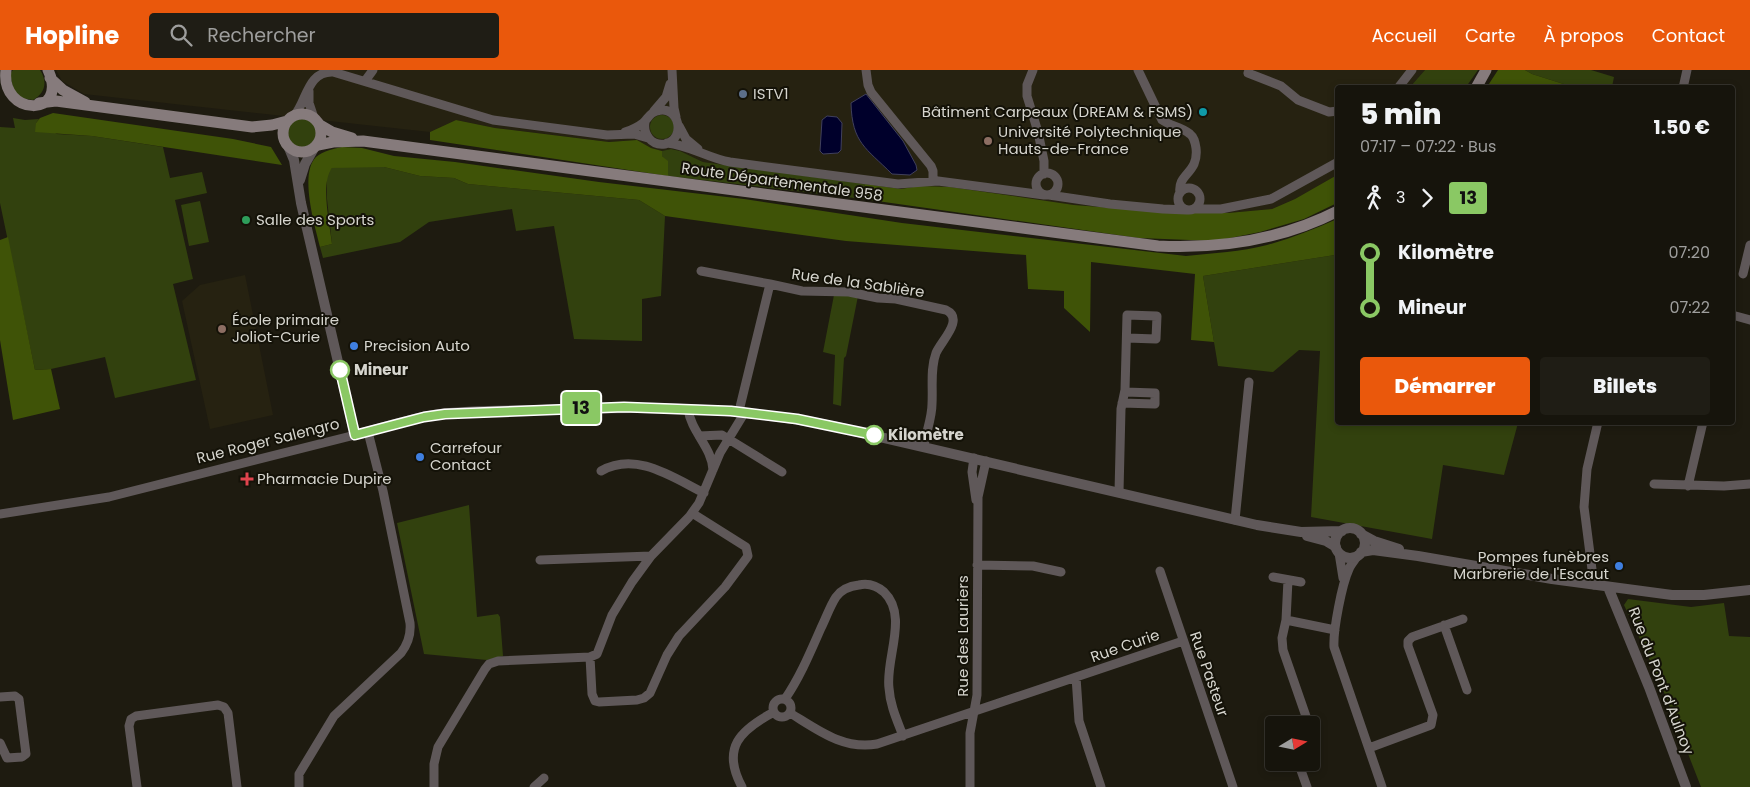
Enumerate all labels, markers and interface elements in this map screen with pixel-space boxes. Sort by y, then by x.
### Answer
search box [149,13,499,58]
text: Hopline [25,19,119,52]
icon: search [167,21,195,49]
text: Rechercher [207,22,316,49]
text: Accueil [1371,23,1437,48]
text: Carte [1465,23,1515,48]
text: À propos [1543,23,1624,48]
text: Contact [1652,23,1725,48]
place label: ISTV1 [753,83,789,104]
marker: ISTV1 [737,88,749,100]
text: 5 min [1360,95,1441,134]
place label: Bâtiment Carpeaux (DREAM & FSMS) [922,101,1193,122]
marker: Bâtiment Carpeaux (DREAM & FSMS) [1197,106,1209,118]
text: 1.50 € [1654,114,1710,141]
place label: Université Polytechnique Hauts-de-France [998,121,1181,159]
marker: Université Polytechnique Hauts-de-France [982,135,994,147]
text: 07:17 – 07:22 · Bus [1360,135,1496,158]
street label: Route Départementale 958 [680,157,884,206]
icon: walk [1360,184,1388,212]
icon: forward [1413,184,1441,212]
text: 13 [1459,185,1477,210]
text: 3 [1396,186,1405,209]
place label: Salle des Sports [256,209,375,230]
marker: Salle des Sports [240,214,252,226]
text: Kilomètre [1398,239,1494,266]
text: 07:20 [1669,241,1710,264]
street label: Rue de la Sablière [790,263,926,302]
text: Mineur [1398,294,1467,321]
text: 07:22 [1669,296,1710,319]
place label: École primaire Joliot-Curie [232,309,339,347]
marker: École primaire Joliot-Curie [216,323,228,335]
place label: Precision Auto [364,335,470,356]
marker: Precision Auto [348,340,360,352]
button: Démarrer [1360,357,1530,415]
button: Billets [1540,357,1710,415]
place label: Mineur [354,359,409,380]
marker: Mineur [330,360,350,380]
line badge: 13 [558,392,604,424]
text: 13 [572,395,590,420]
street label: Rue Roger Salengro [194,413,342,468]
place label: Kilomètre [888,424,964,445]
marker: Kilomètre [864,425,884,445]
place label: Carrefour Contact [430,437,502,475]
marker: Carrefour Contact [414,451,426,463]
place label: Pharmacie Dupire [257,468,392,489]
marker: Pharmacie Dupire [241,473,253,485]
place label: Pompes funèbres Marbrerie de l'Escaut [1453,546,1609,584]
marker: Pompes funèbres Marbrerie de l'Escaut [1613,560,1625,572]
street label: Rue des Lauriers [952,575,973,697]
street label: Rue du Pont d'Aulnoy [1624,604,1700,758]
street label: Rue Curie [1087,624,1162,667]
street label: Rue Pasteur [1185,629,1234,720]
north arrow [1265,716,1320,771]
map controls [1265,716,1320,771]

